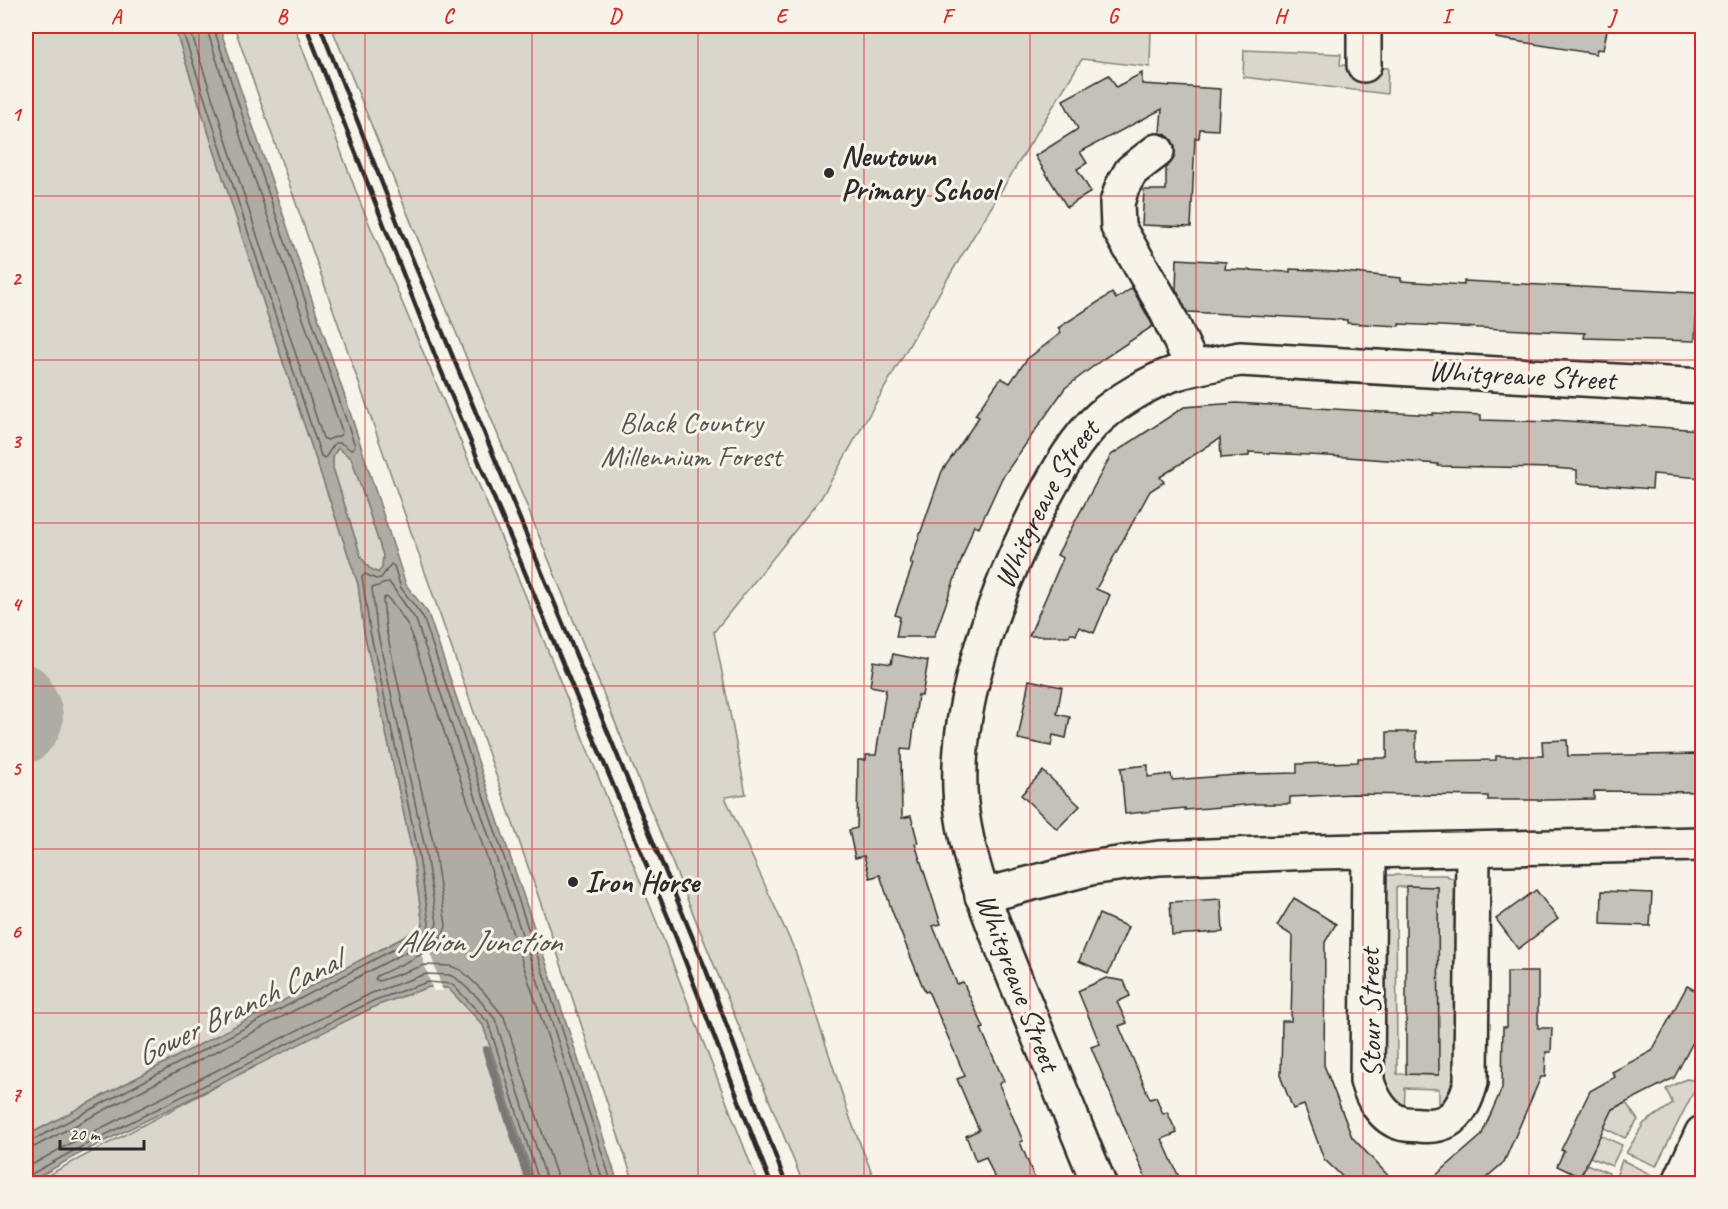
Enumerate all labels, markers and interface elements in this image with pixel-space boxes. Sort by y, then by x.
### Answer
text: A [111,4,123,29]
text: B [277,4,289,29]
text: C [443,4,455,29]
text: D [609,4,623,29]
text: E [776,4,790,29]
text: F [942,4,956,29]
text: G [1108,4,1121,29]
text: H [1274,4,1289,29]
text: I [1442,4,1455,29]
text: J [1607,4,1619,29]
text: 1 [12,102,23,127]
place label: Newtown Primary School [841,137,1003,209]
marker: Newtown Primary School [822,166,836,180]
text: 2 [12,266,23,291]
street label: Whitgreave Street [1428,351,1620,399]
park label: Black Country Millennium Forest [600,403,785,475]
street label: Whitgreave Street [985,409,1109,594]
text: 3 [12,429,23,454]
text: 4 [12,592,24,617]
text: 5 [12,756,23,781]
place label: Iron Horse [585,863,701,901]
marker: Iron Horse [566,875,580,889]
street label: Whitgreave Street [967,888,1070,1079]
text: 6 [11,919,22,944]
water label: Albion Junction [397,921,564,962]
water label: Gower Branch Canal [129,936,357,1075]
street label: Stour Street [1350,945,1390,1078]
text: 7 [12,1082,23,1107]
scale bar [60,1113,144,1151]
text: 20 m [69,1123,102,1145]

